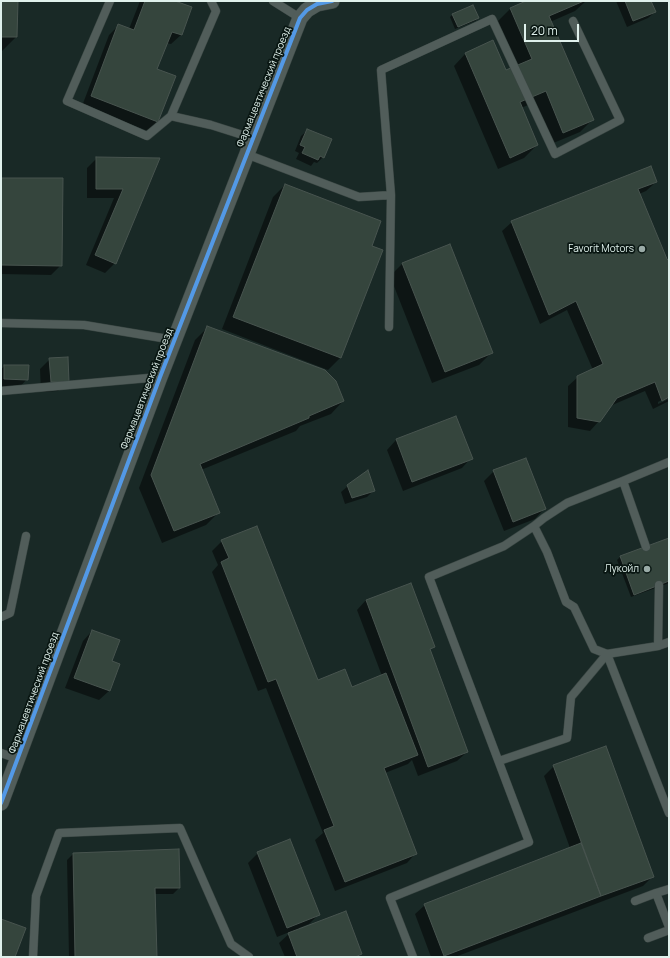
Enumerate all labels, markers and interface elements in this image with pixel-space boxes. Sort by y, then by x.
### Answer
scale bar [526,16,581,42]
text: 20 m [531,22,558,39]
street label: Фармацевтический проезд [234,25,294,149]
place label: Favorit Motors [568,243,634,255]
marker: Favorit Motors [637,244,647,254]
street label: Фармацевтический проезд [118,327,176,451]
place label: Лукойл [605,563,639,575]
marker: Лукойл [642,564,652,574]
street label: Фармацевтический проезд [6,631,62,755]

